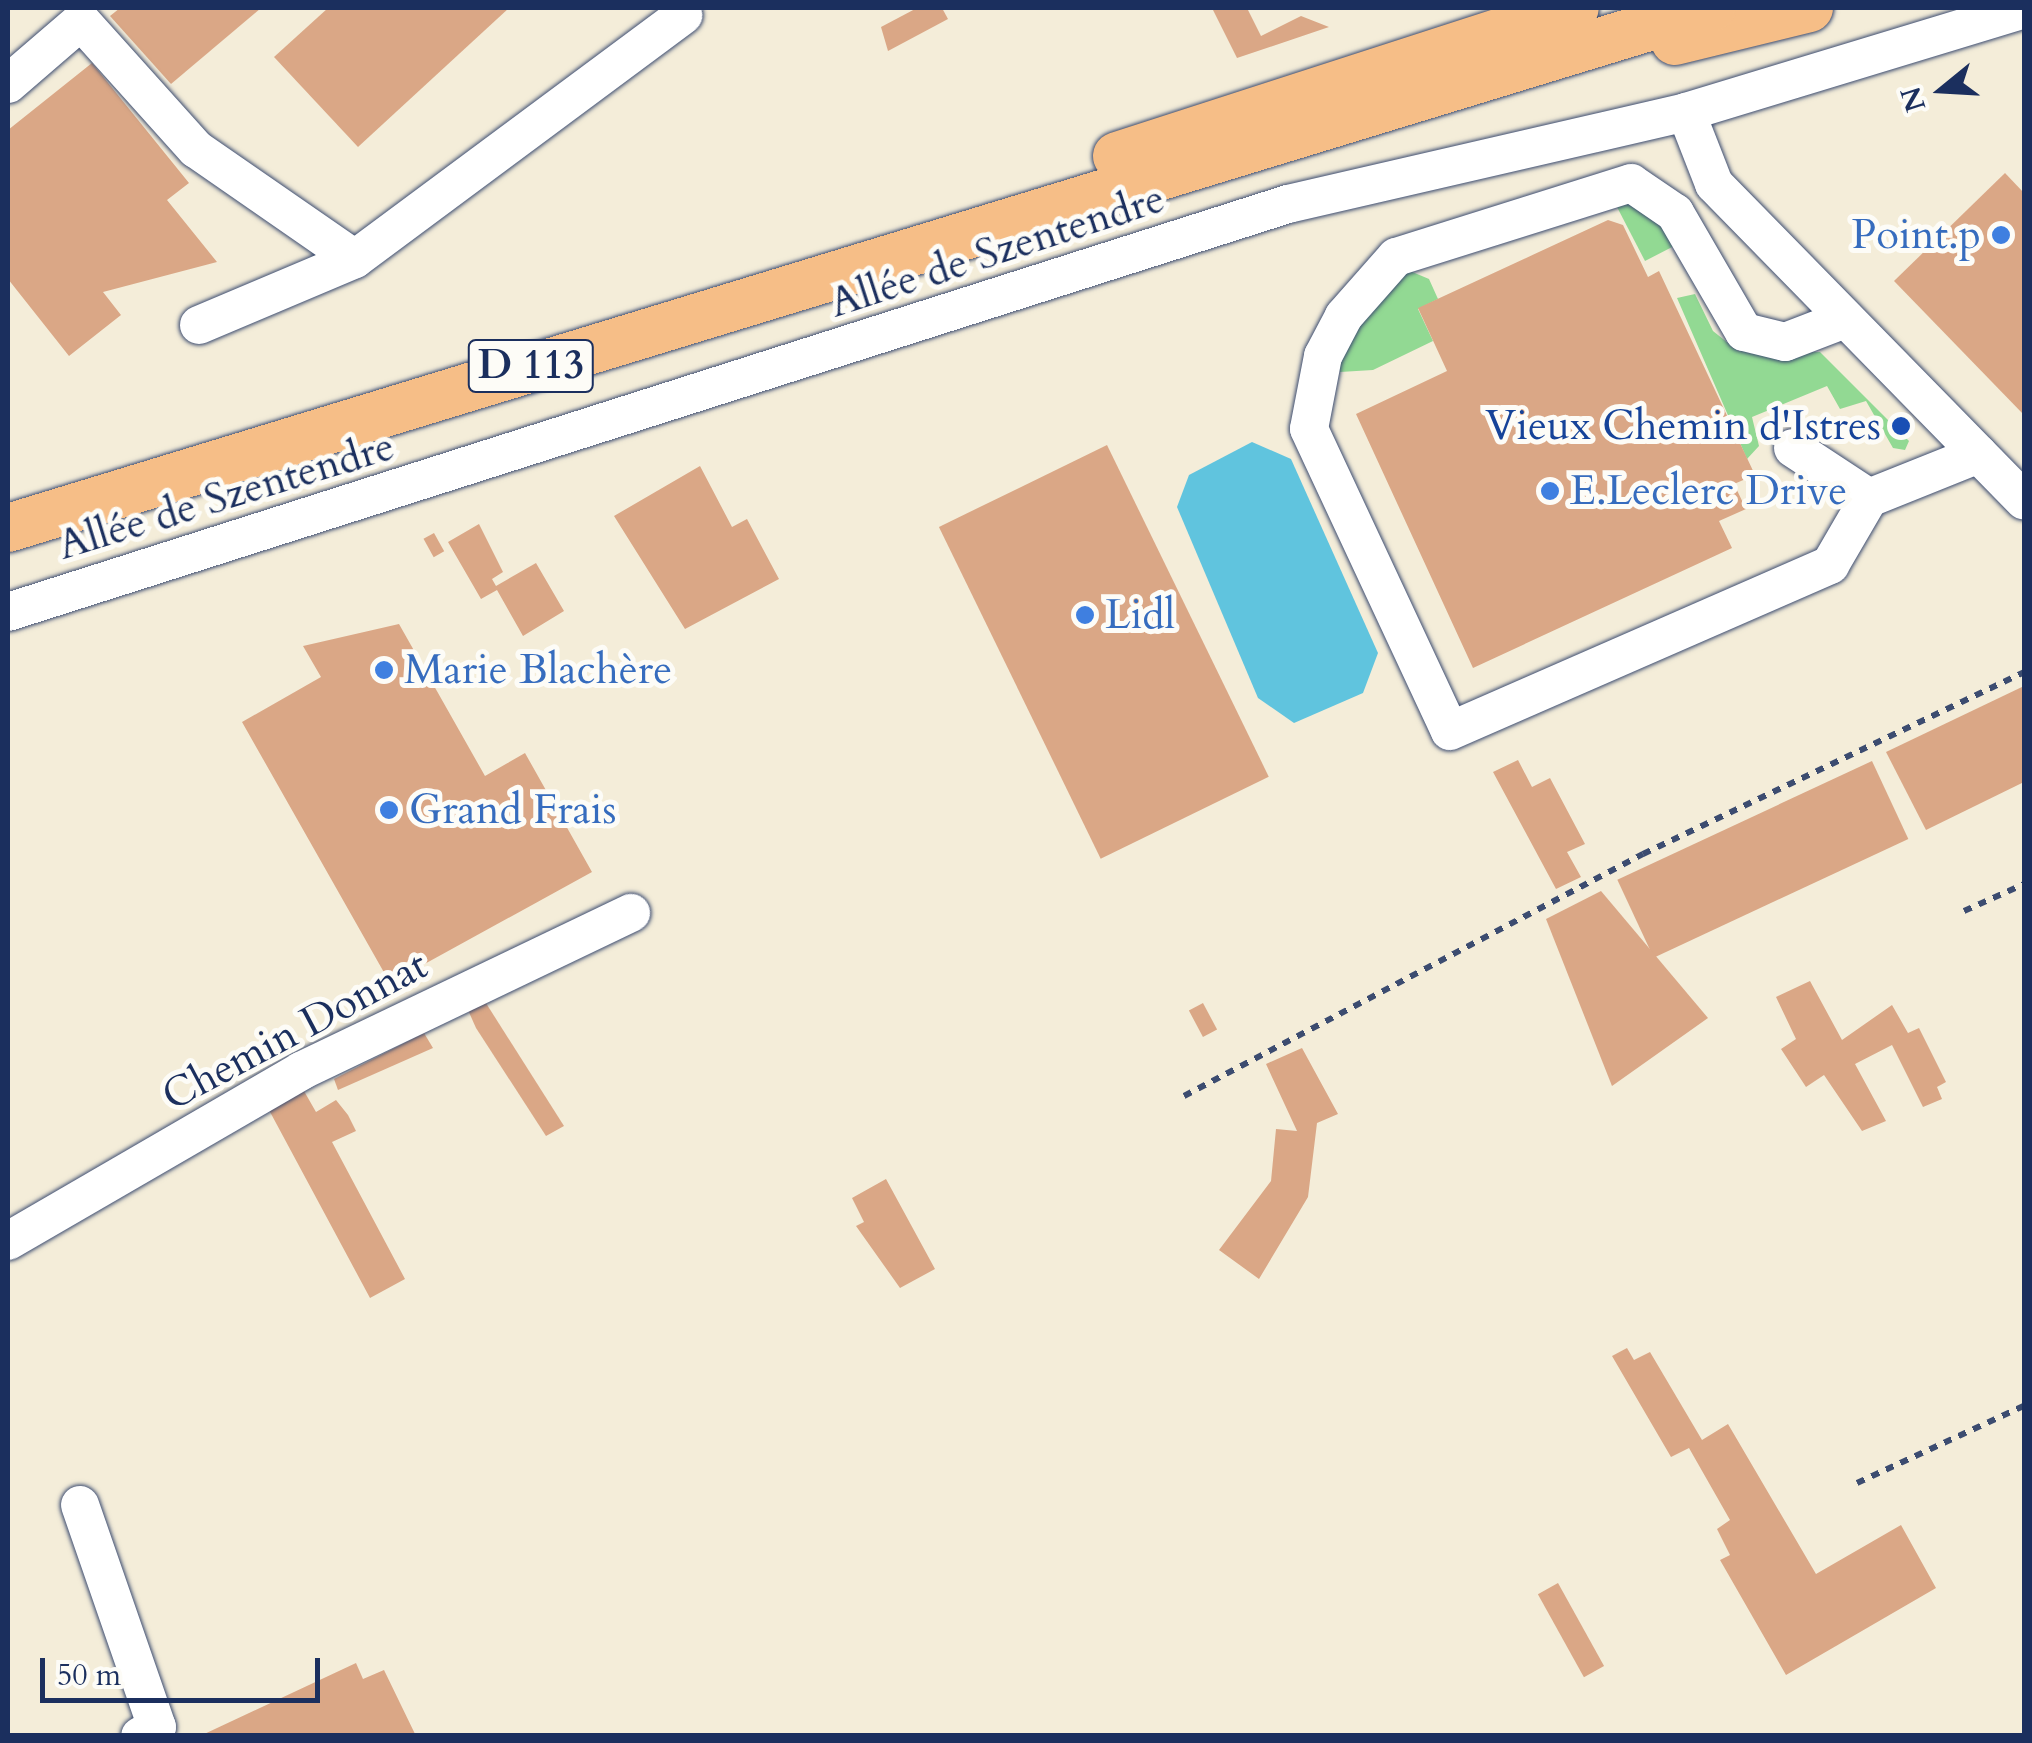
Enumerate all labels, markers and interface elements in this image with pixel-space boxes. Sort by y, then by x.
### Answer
north arrow [1892,40,1992,140]
text: N [1892,82,1935,117]
street label: Allée de Szentendre [823,173,1171,329]
place label: Point.p [1851,210,1981,260]
marker: Point.p [1990,224,2012,246]
road number: D 113 [466,331,596,401]
place label: Vieux Chemin d'Istres [1485,401,1881,451]
marker: Vieux Chemin d'Istres [1890,415,1912,437]
street label: Allée de Szentendre [52,421,400,571]
place label: E.Leclerc Drive [1570,466,1847,516]
marker: E.Leclerc Drive [1539,480,1561,502]
place label: Lidl [1105,590,1175,640]
marker: Lidl [1074,604,1096,626]
place label: Marie Blachère [404,645,672,695]
marker: Marie Blachère [373,659,395,681]
place label: Grand Frais [409,785,616,835]
marker: Grand Frais [378,799,400,821]
street label: Chemin Donnat [154,940,436,1122]
scale bar [45,1638,325,1700]
text: 50 m [57,1655,121,1696]

